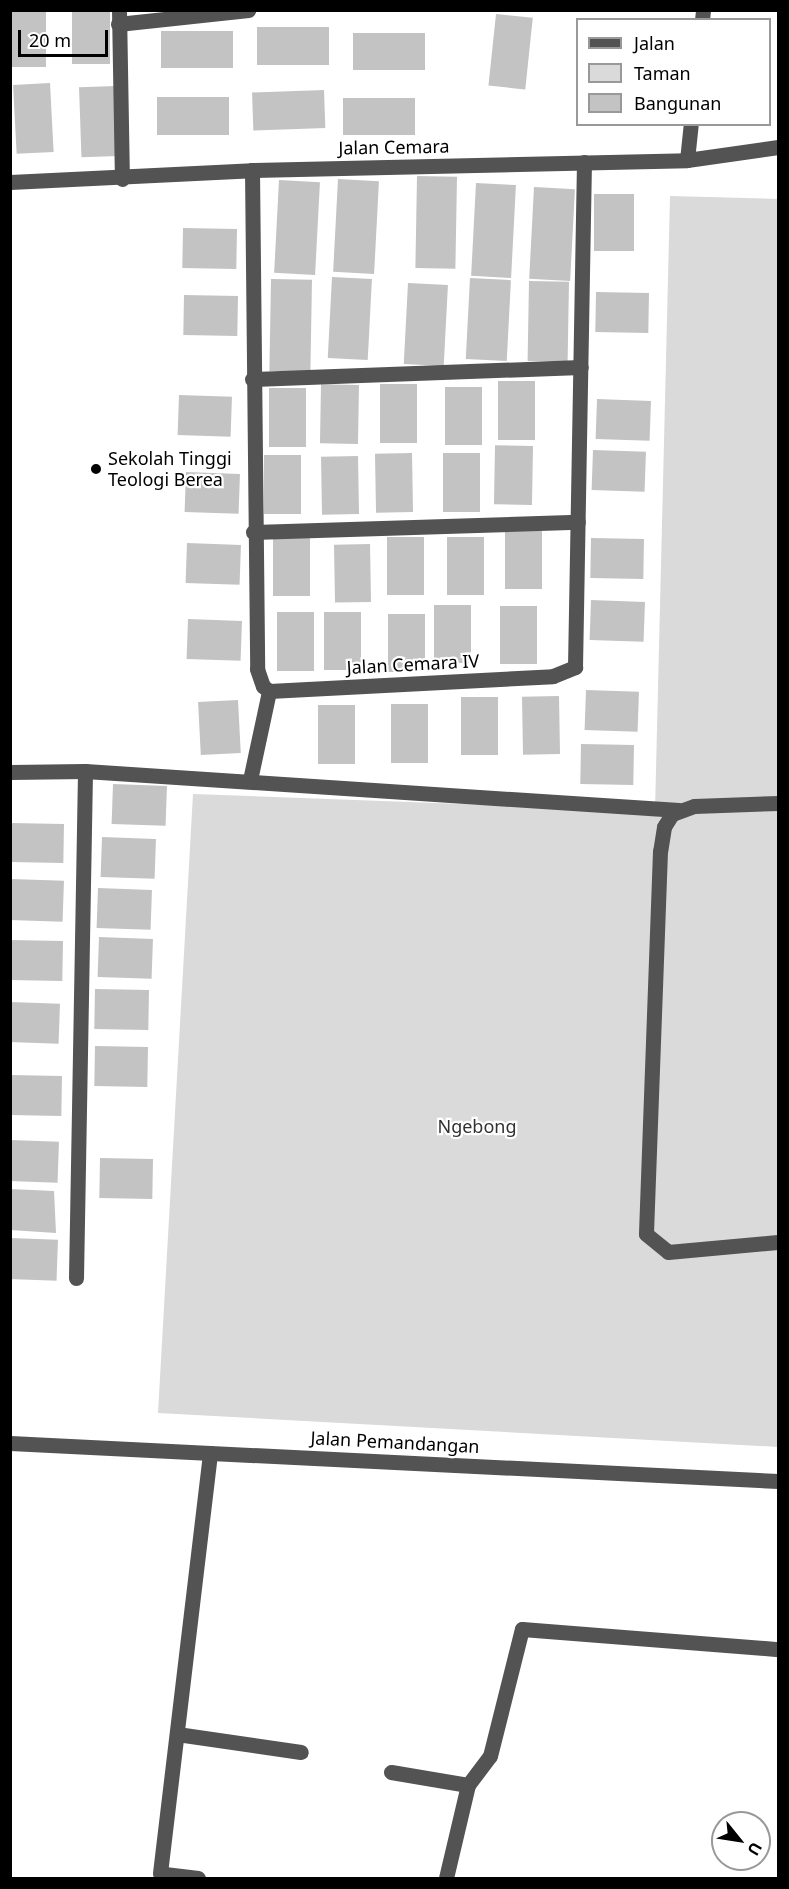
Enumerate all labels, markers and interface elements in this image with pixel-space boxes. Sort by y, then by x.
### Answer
scale bar [21,18,111,56]
legend [576,18,771,126]
text: 20 m [29,28,71,52]
text: Jalan [634,31,675,55]
text: Taman [634,61,691,85]
text: Bangunan [634,91,721,115]
street label: Jalan Cemara [338,135,450,159]
place label: Sekolah Tinggi Teologi Berea [108,448,232,490]
marker: Sekolah Tinggi Teologi Berea [89,462,103,476]
street label: Jalan Cemara IV [346,650,480,678]
park label: Ngebong [437,1115,517,1137]
street label: Jalan Pemandangan [310,1427,480,1457]
north arrow [711,1811,771,1871]
text: U [742,1838,767,1860]

